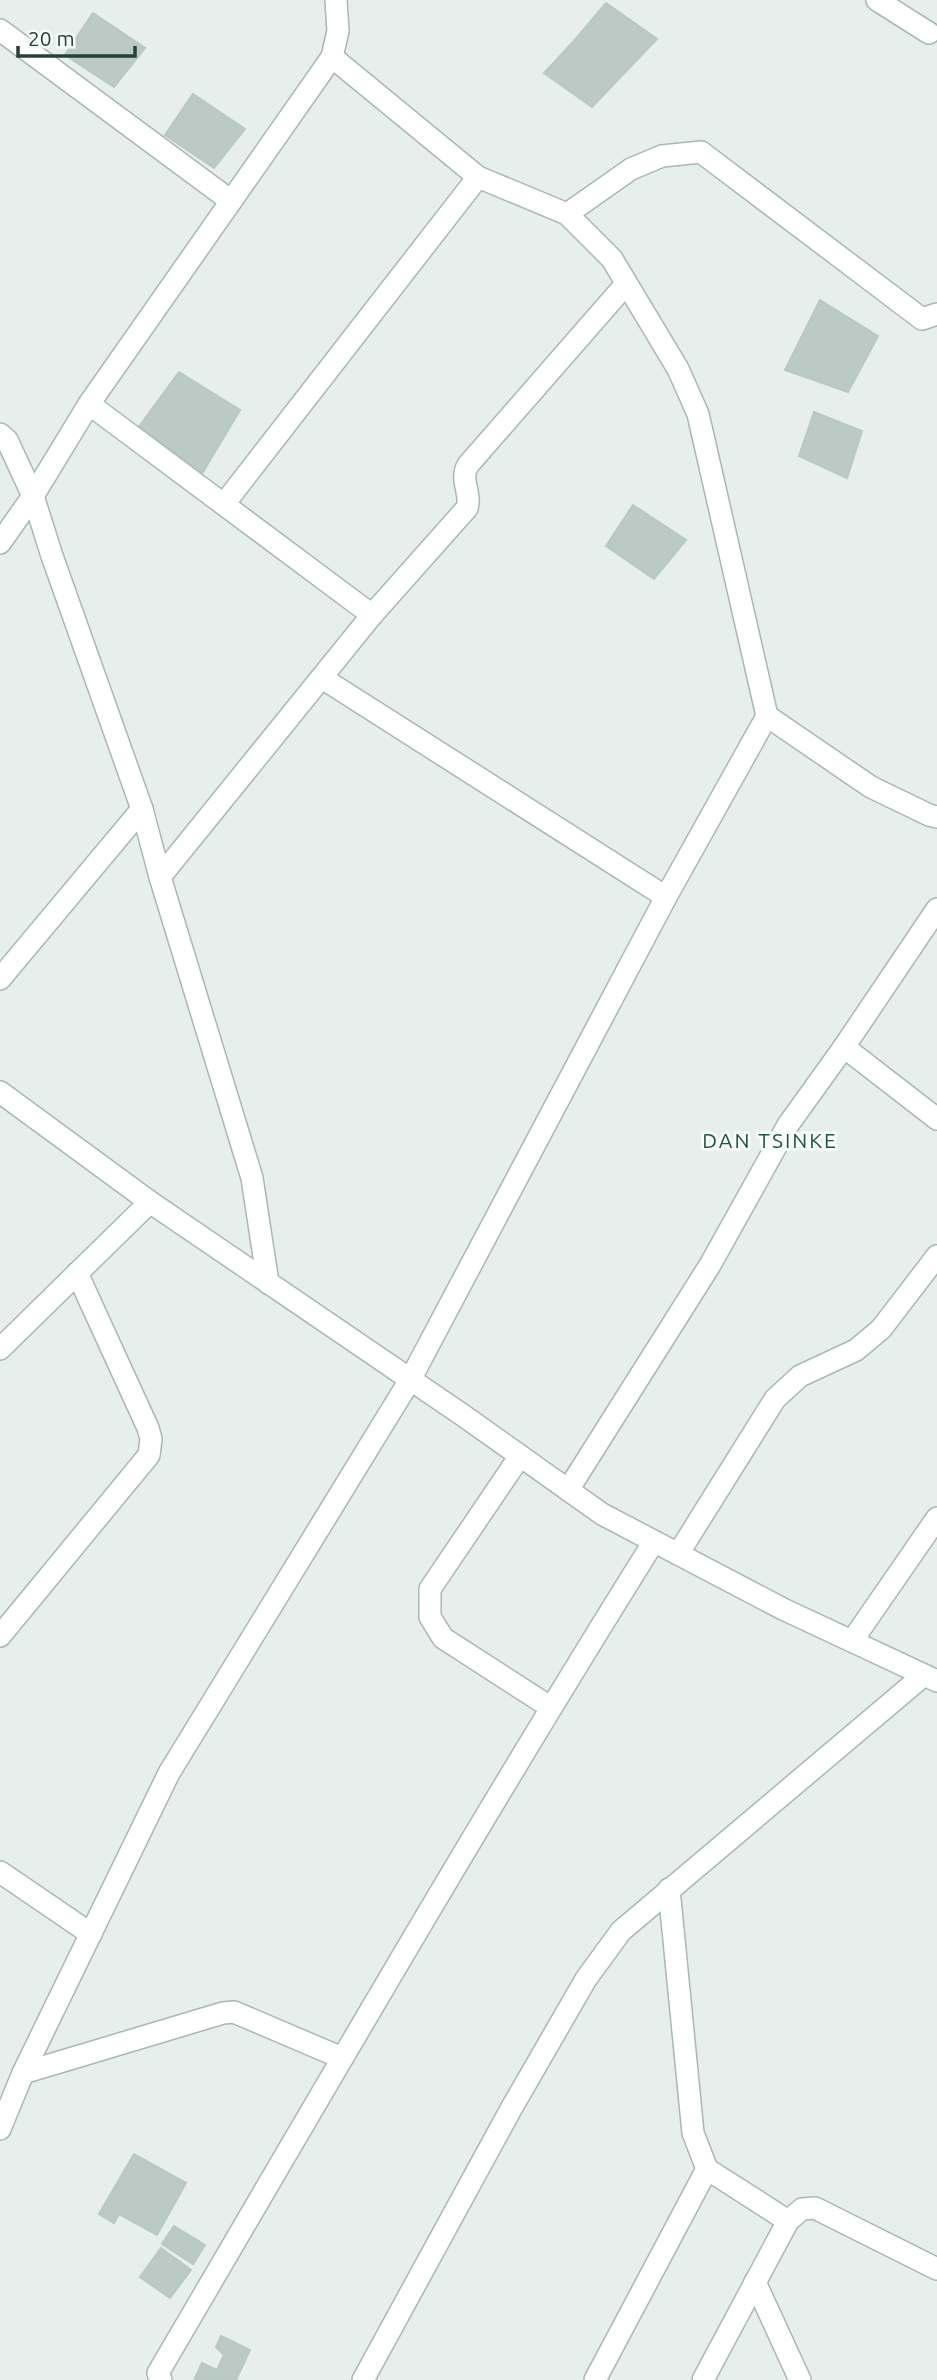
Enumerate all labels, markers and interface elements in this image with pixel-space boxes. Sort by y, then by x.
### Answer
scale bar [18,14,135,58]
text: 20 m [28,26,75,50]
district label: DAN TSINKE [702,1128,838,1152]

